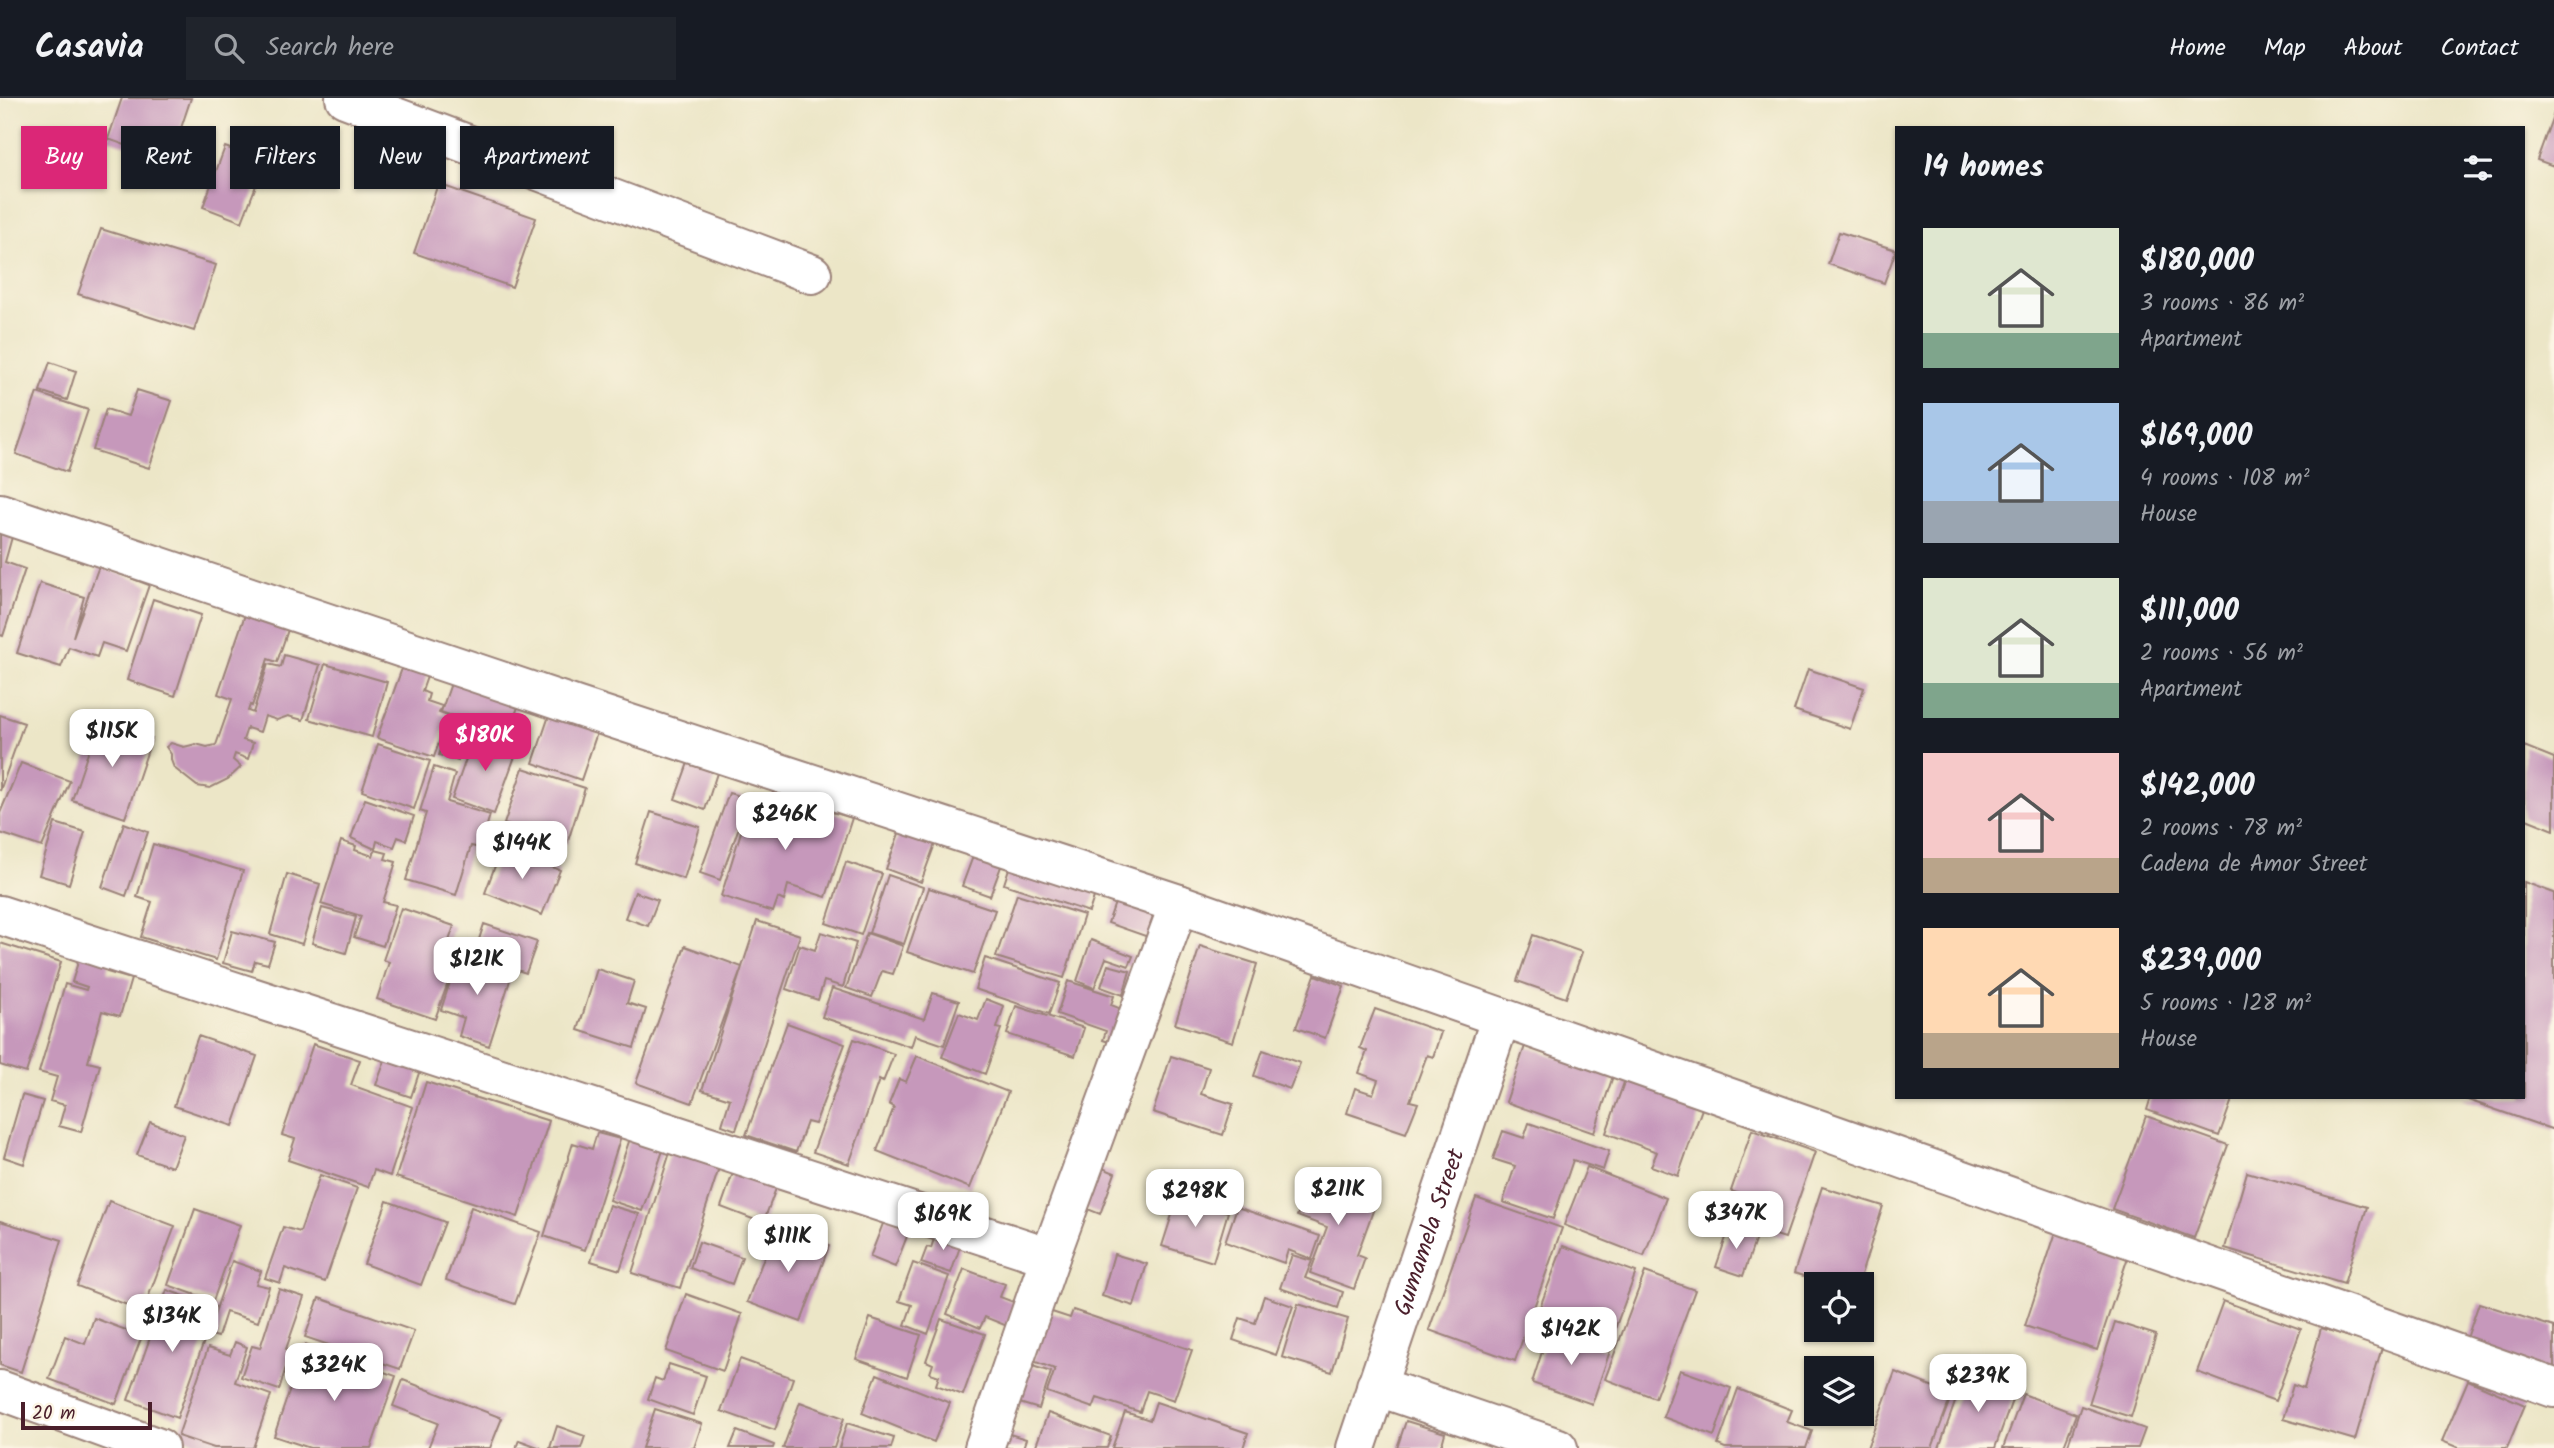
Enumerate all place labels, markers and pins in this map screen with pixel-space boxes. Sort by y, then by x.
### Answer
pin: $115K [63,710,161,769]
pin: $180K [436,714,534,773]
pin: $246K [736,792,834,852]
pin: $144K [473,822,571,881]
pin: $121K [428,937,526,997]
pin: $211K [1289,1168,1387,1227]
pin: $298K [1146,1170,1244,1229]
pin: $169K [894,1192,992,1252]
pin: $347K [1687,1192,1785,1251]
pin: $111K [739,1214,837,1274]
pin: $134K [123,1294,221,1354]
pin: $142K [1522,1308,1620,1367]
pin: $324K [285,1344,383,1403]
pin: $239K [1929,1354,2027,1414]

